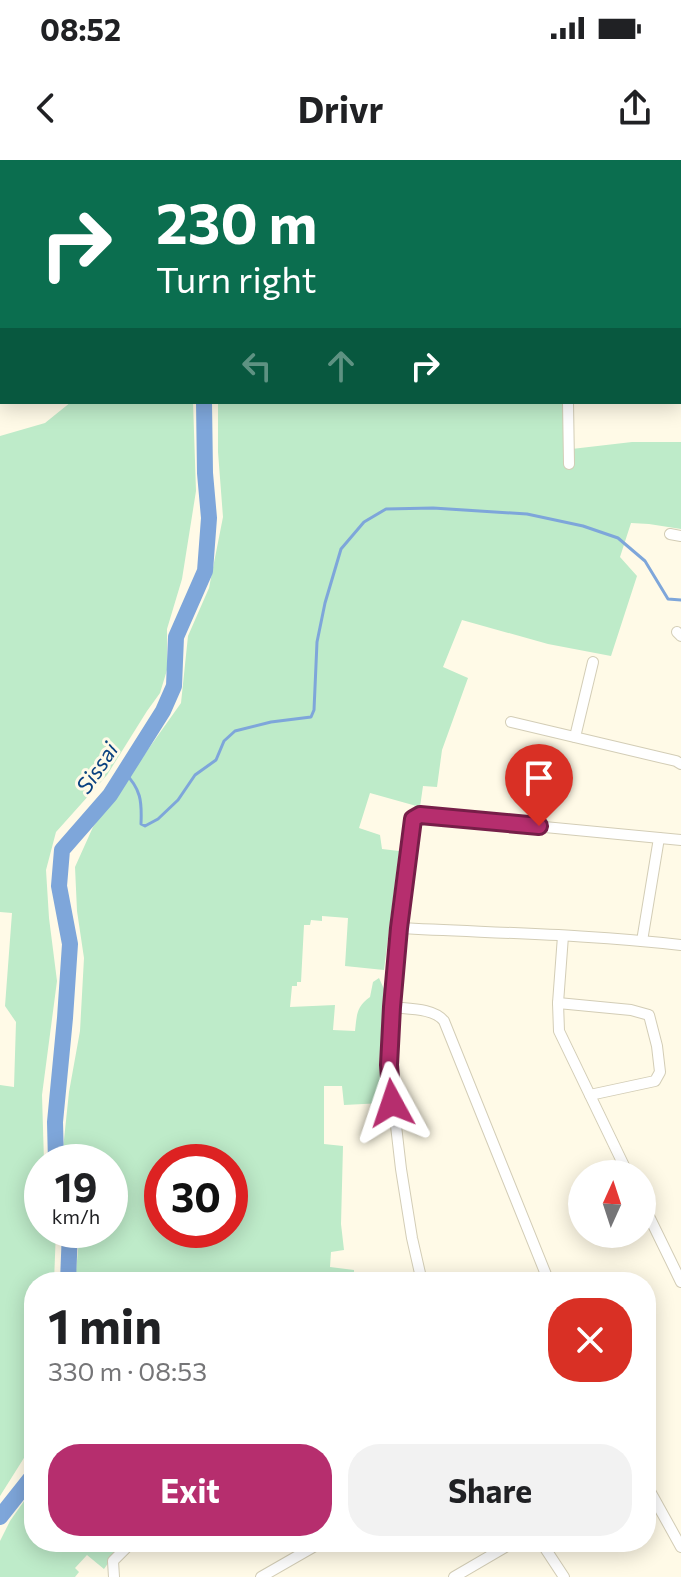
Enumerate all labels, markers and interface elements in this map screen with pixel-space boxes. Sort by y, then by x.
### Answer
text: 08:52 [40,10,121,47]
icon: back [24,86,68,130]
text: Drivr [298,86,383,130]
icon: share [613,86,657,130]
text: 230 m [156,187,317,256]
icon: right [24,192,128,296]
text: Turn right [156,256,317,300]
icon: left [235,344,279,388]
icon: ahead [319,344,363,388]
icon: right [403,344,447,388]
water label: Sissai [70,736,124,798]
pin [505,744,573,826]
icon: arrive [517,756,561,800]
position arrow [350,1061,434,1145]
speed limit sign: 30 [144,1144,248,1248]
north arrow [568,1160,656,1248]
map controls [568,1160,656,1248]
text: 19 [55,1161,97,1210]
text: km/h [52,1204,100,1228]
text: 1 min [48,1295,162,1354]
button: close [548,1298,632,1382]
text: 330 m · 08:53 [48,1355,207,1386]
button: Exit [48,1444,332,1536]
button: Share [348,1444,632,1536]

